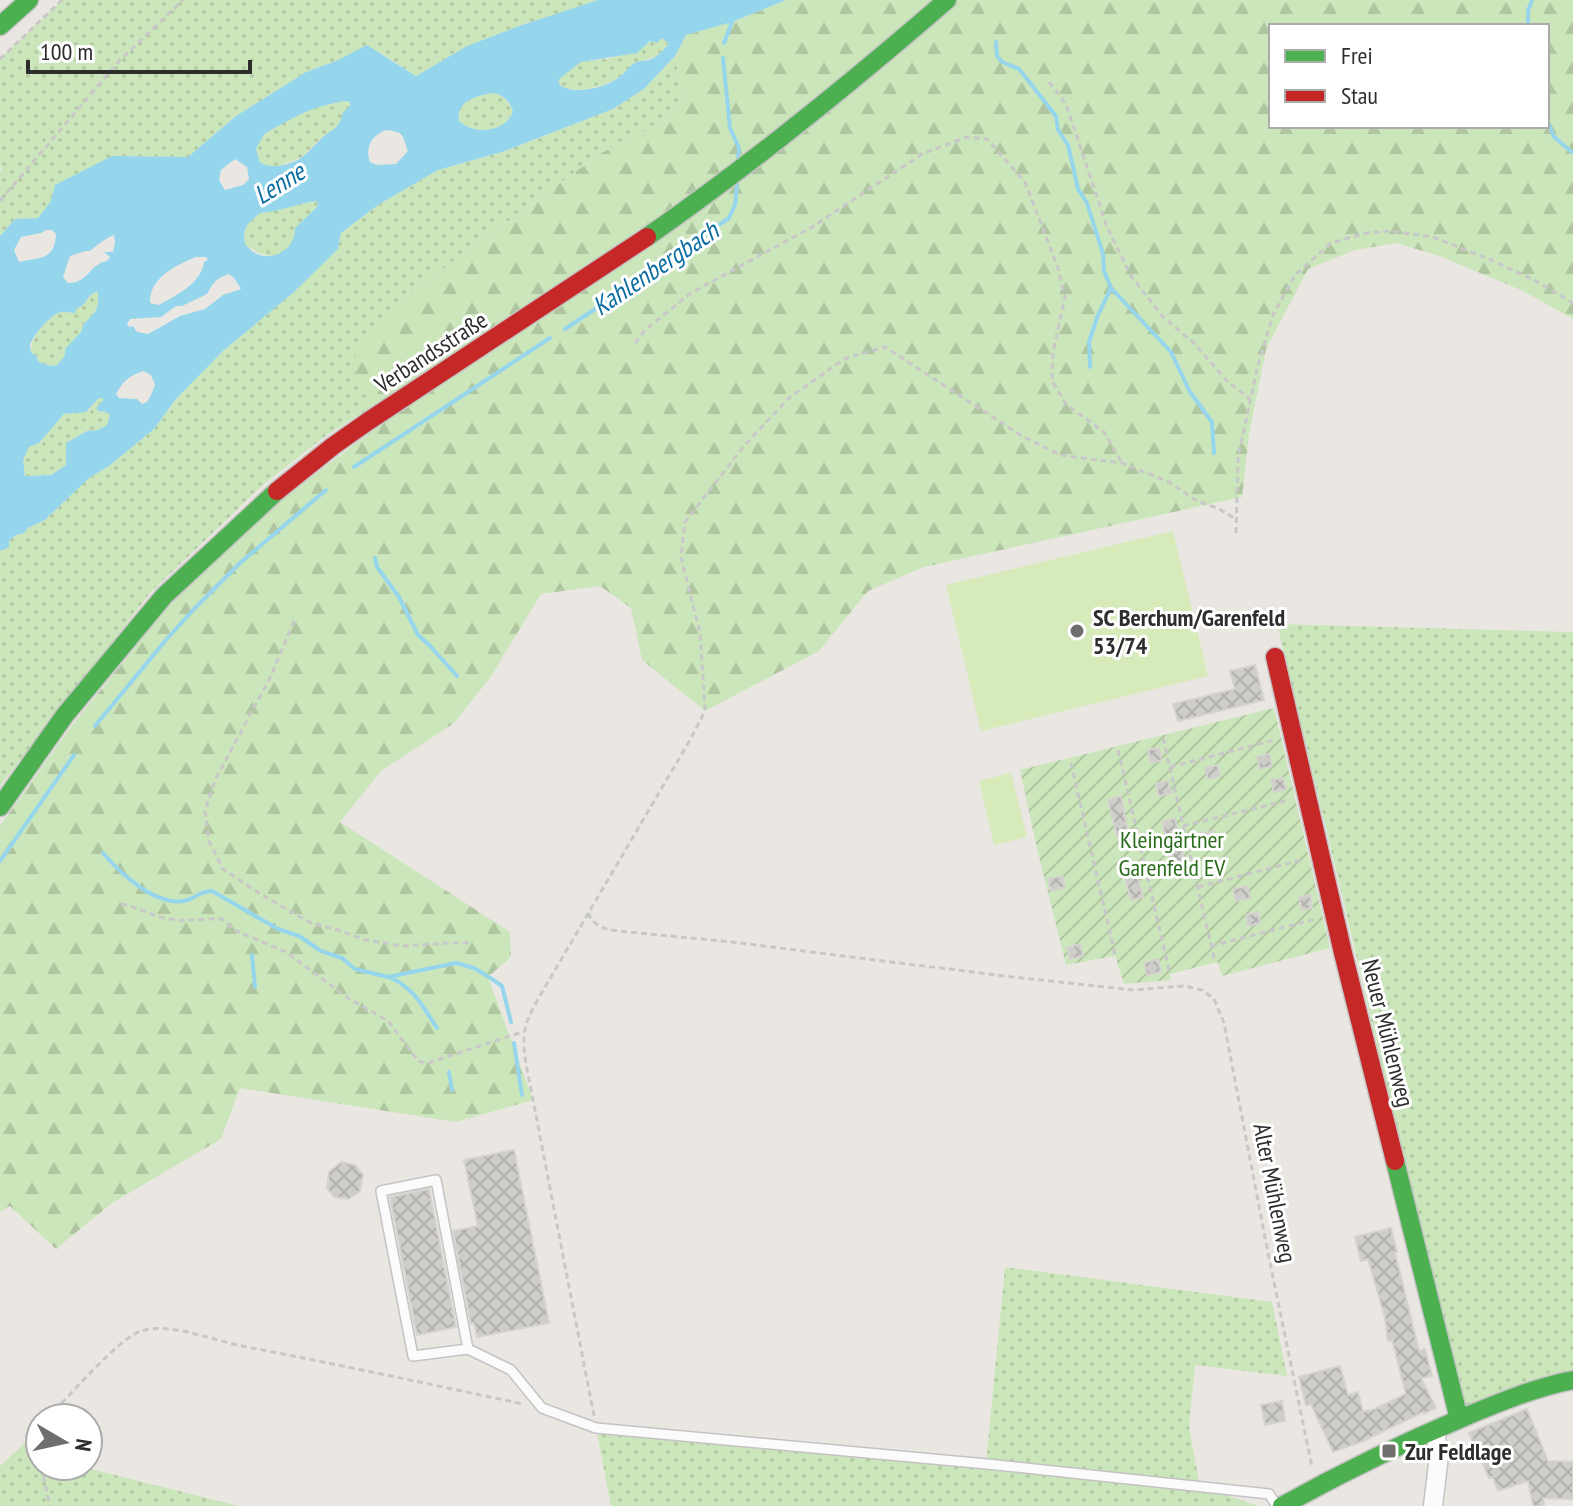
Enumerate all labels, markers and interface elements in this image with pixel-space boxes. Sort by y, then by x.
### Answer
scale bar [28,24,250,74]
legend [1269,24,1549,128]
text: 100 m [40,36,93,67]
text: Frei [1341,40,1373,71]
text: Stau [1341,80,1378,111]
water label: Lenne [247,154,313,211]
water label: Kahlenbergbach [586,213,726,322]
street label: Verbandsstraße [368,304,493,400]
place label: SC Berchum/Garenfeld 53/74 [1093,602,1285,661]
marker: SC Berchum/Garenfeld 53/74 [1068,622,1086,640]
park label: Kleingärtner Garenfeld EV [1119,824,1226,883]
street label: Neuer Mühlenweg [1355,956,1421,1110]
street label: Alter Mühlenweg [1246,1121,1304,1265]
north arrow [24,1402,104,1482]
place label: Zur Feldlage [1405,1436,1512,1467]
text: N [69,1437,99,1453]
marker: Zur Feldlage [1380,1442,1398,1460]

